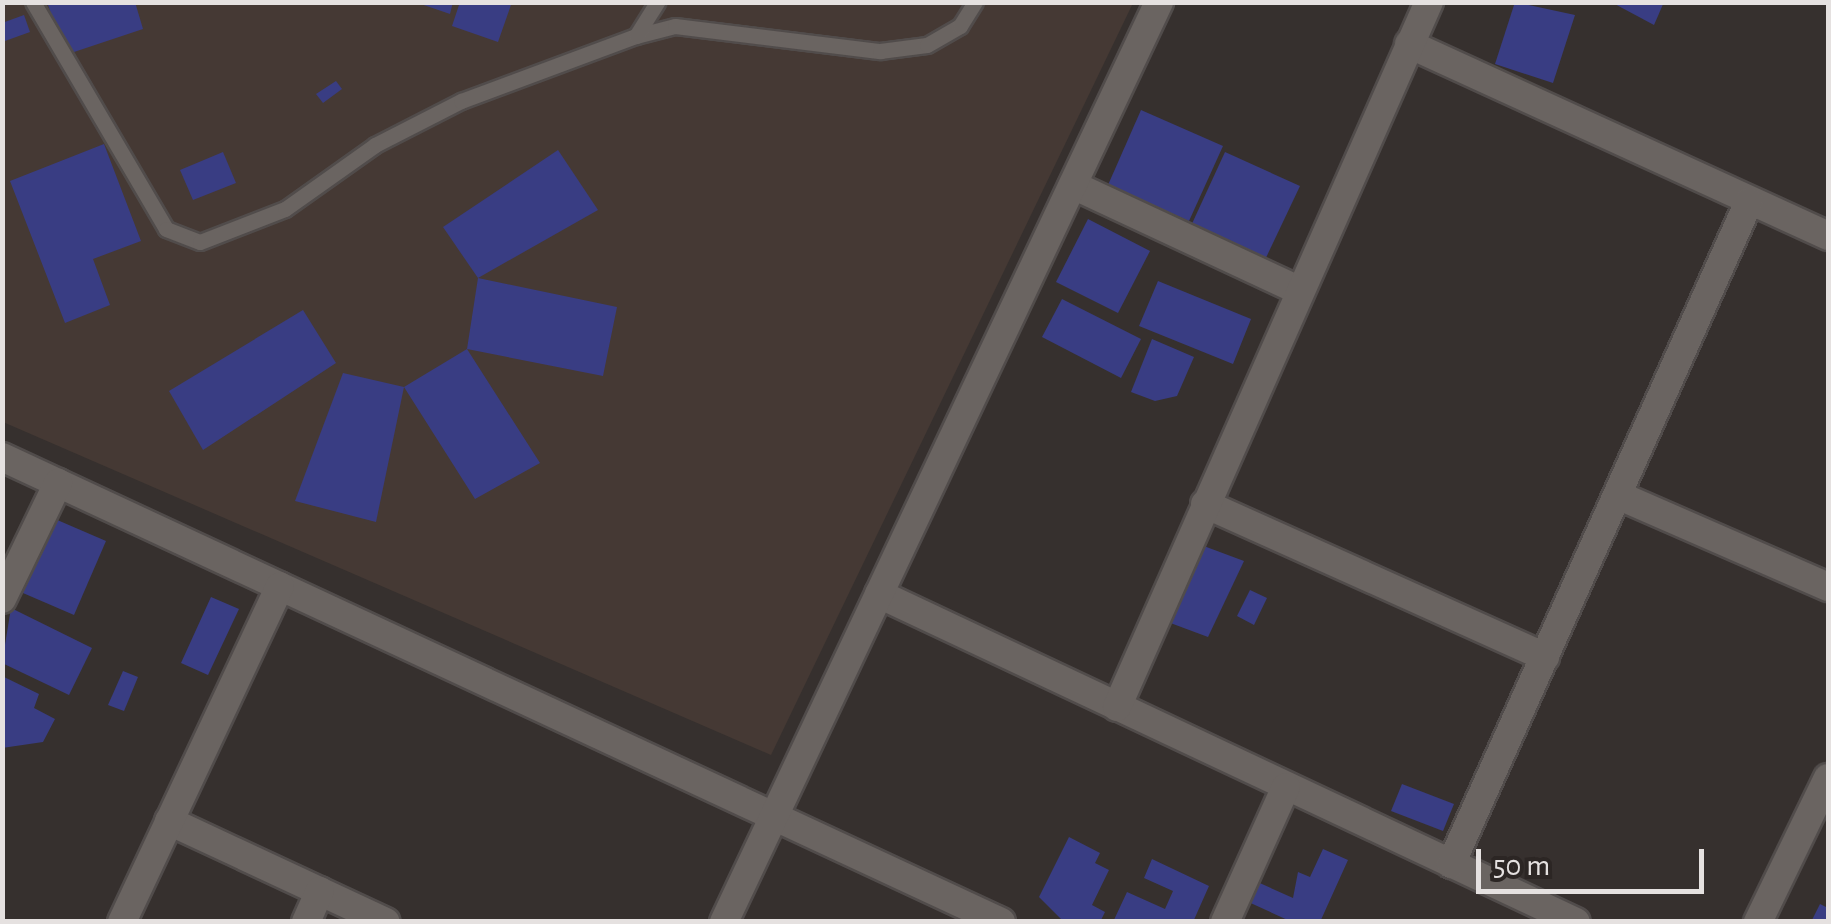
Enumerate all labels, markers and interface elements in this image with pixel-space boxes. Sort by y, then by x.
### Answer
scale bar [1481,829,1708,891]
text: 50 m [1493,851,1550,881]

